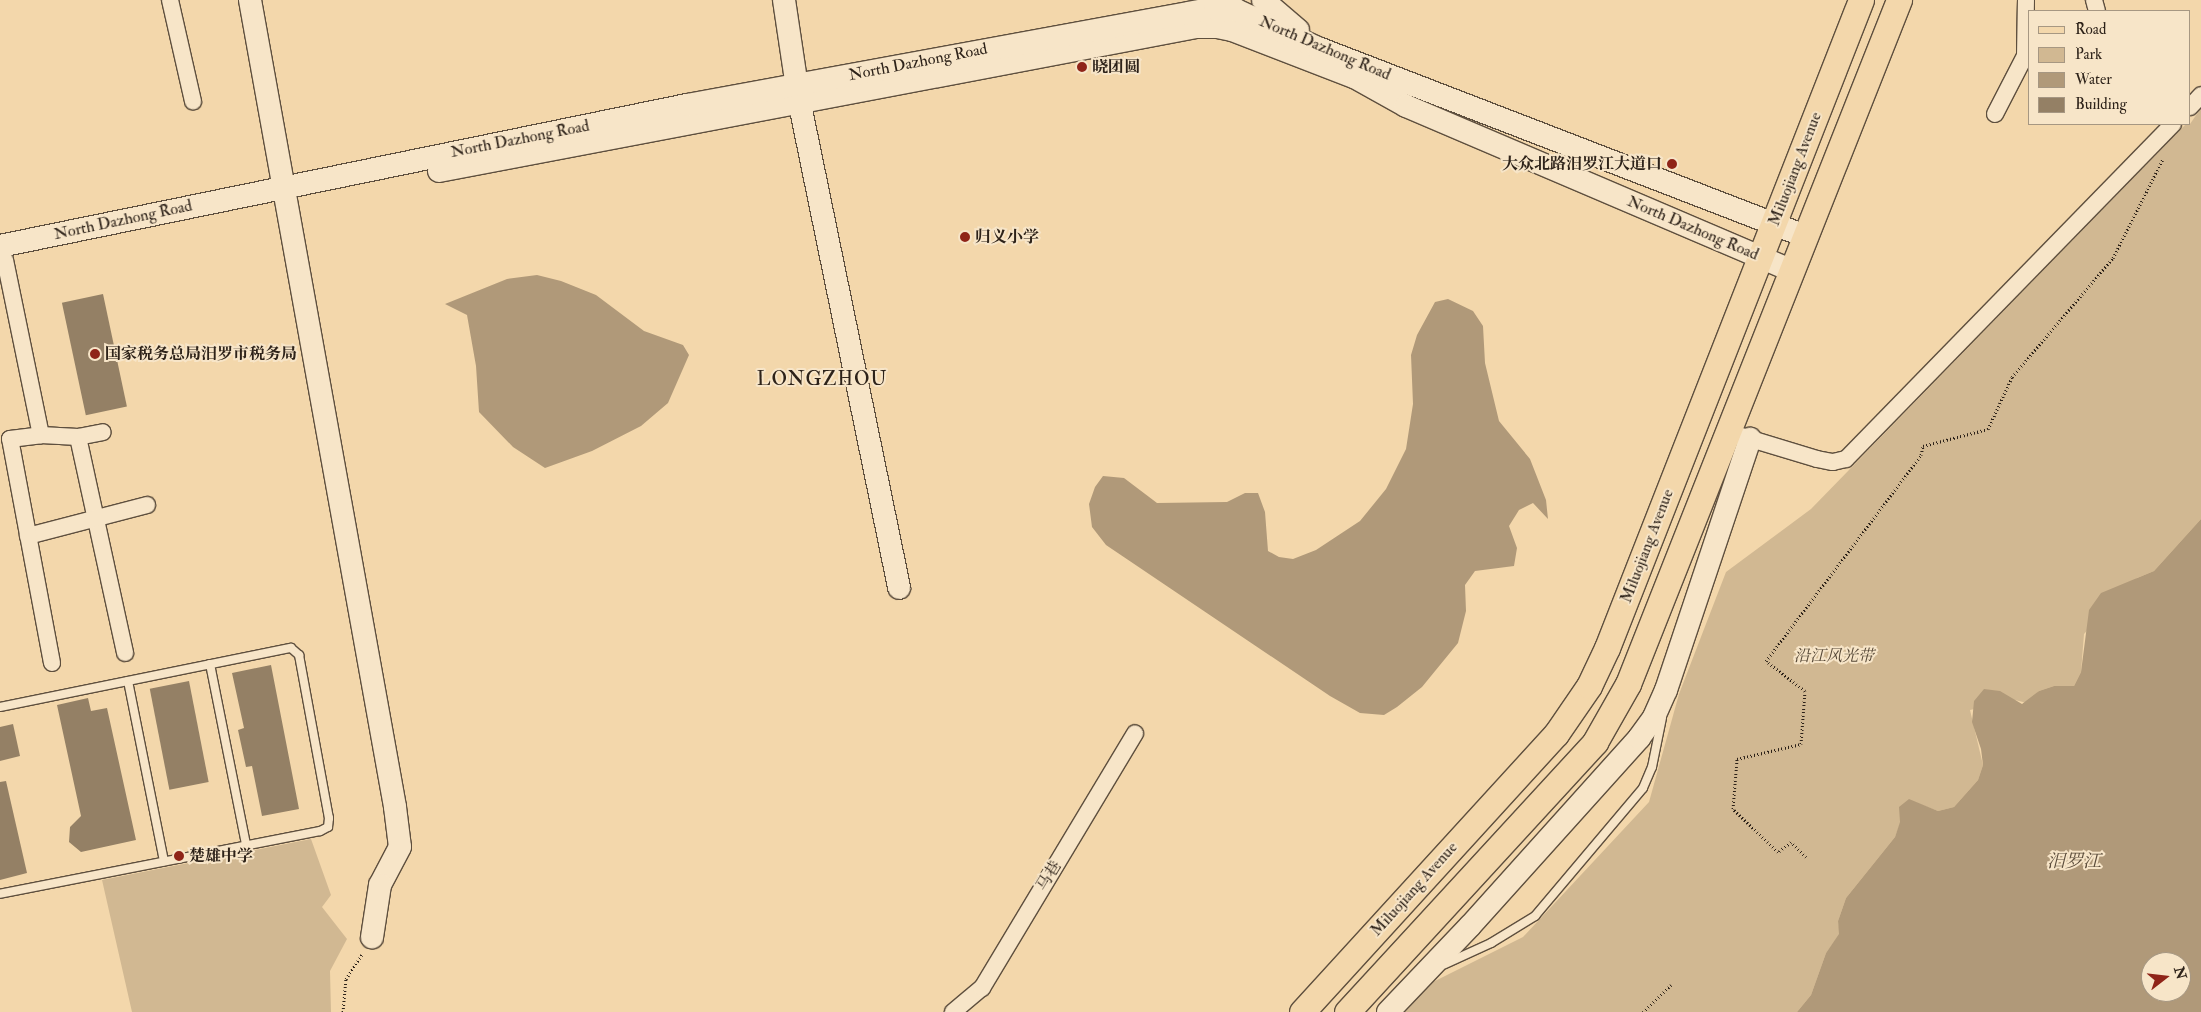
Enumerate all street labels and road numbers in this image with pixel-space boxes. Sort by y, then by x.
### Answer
street label: North Dazhong Road [1256,12,1394,84]
street label: North Dazhong Road [847,39,989,85]
street label: Miluojiang Avenue [1765,110,1825,228]
street label: North Dazhong Road [449,116,591,162]
street label: North Dazhong Road [1624,192,1762,264]
street label: North Dazhong Road [52,196,194,244]
street label: Miluojiang Avenue [1617,487,1677,605]
street label: Miluojiang Avenue [1367,838,1461,940]
street label: 马巷 [1033,857,1065,895]

